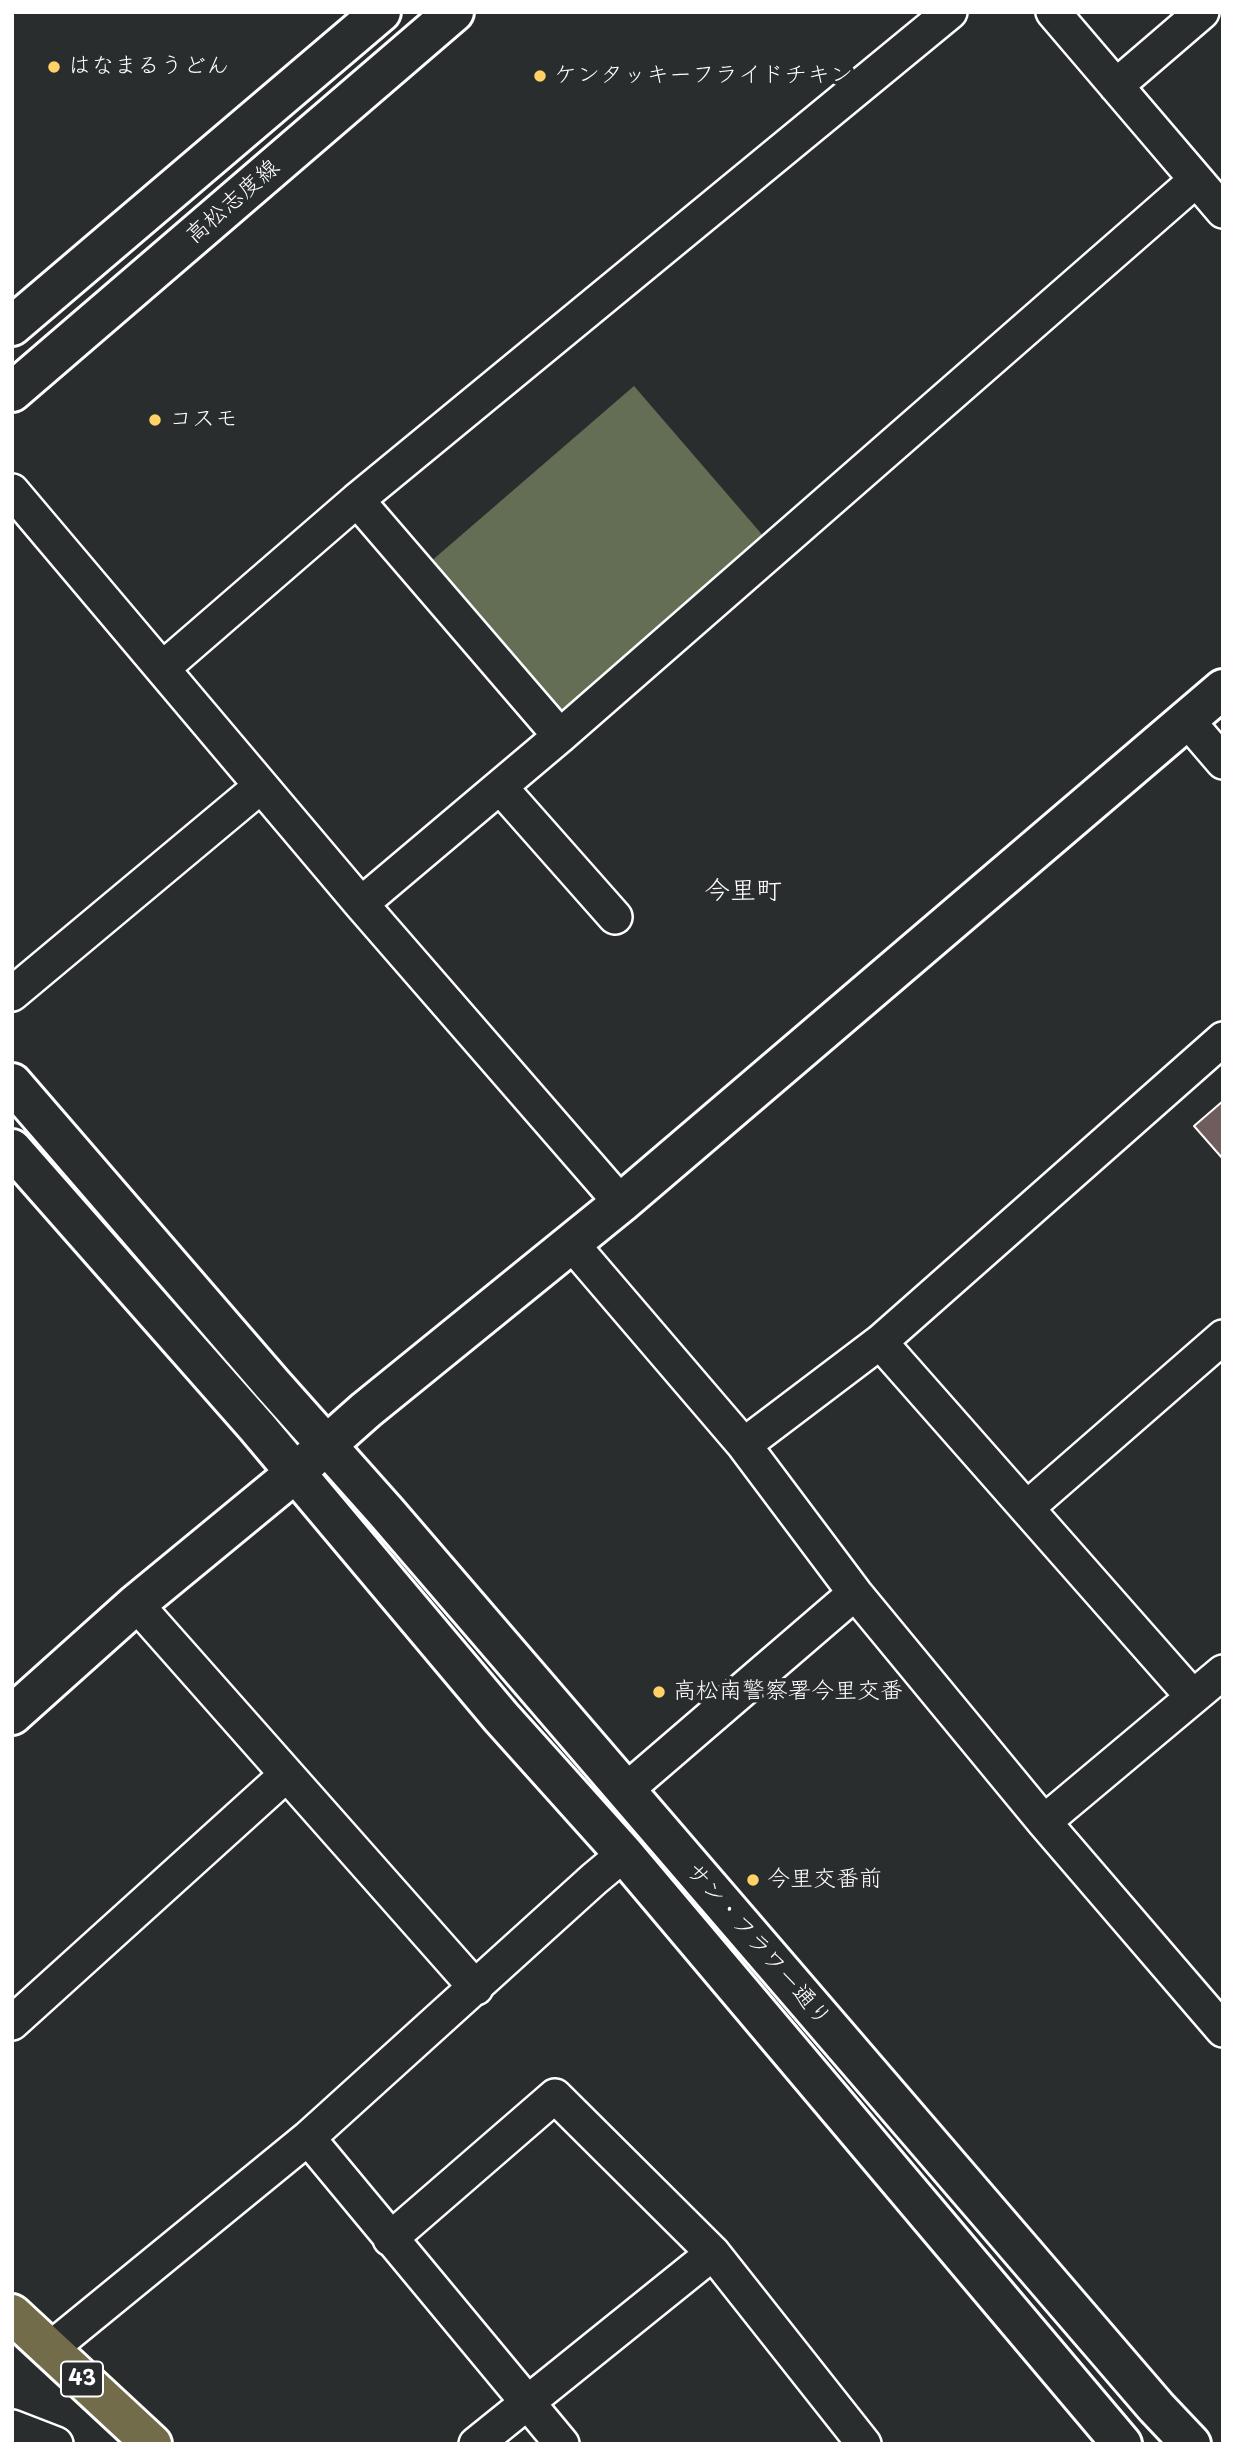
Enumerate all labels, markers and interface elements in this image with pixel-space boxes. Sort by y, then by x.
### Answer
place label: はなまるうどん [68,53,229,81]
marker: はなまるうどん [46,59,62,75]
place label: ケンタッキーフライドチキン [554,62,853,90]
marker: ケンタッキーフライドチキン [532,68,548,84]
street label: 高松志度線 [181,154,285,250]
place label: コスモ [169,406,238,434]
marker: コスモ [147,412,163,428]
district label: 今里町 [704,876,782,908]
place label: 高松南警察署今里交番 [673,1678,903,1706]
marker: 高松南警察署今里交番 [651,1684,667,1700]
street label: サン・フラワー通り [680,1858,836,2032]
place label: 今里交番前 [767,1866,882,1894]
marker: 今里交番前 [745,1872,761,1888]
road number: 43 [61,2362,103,2396]

